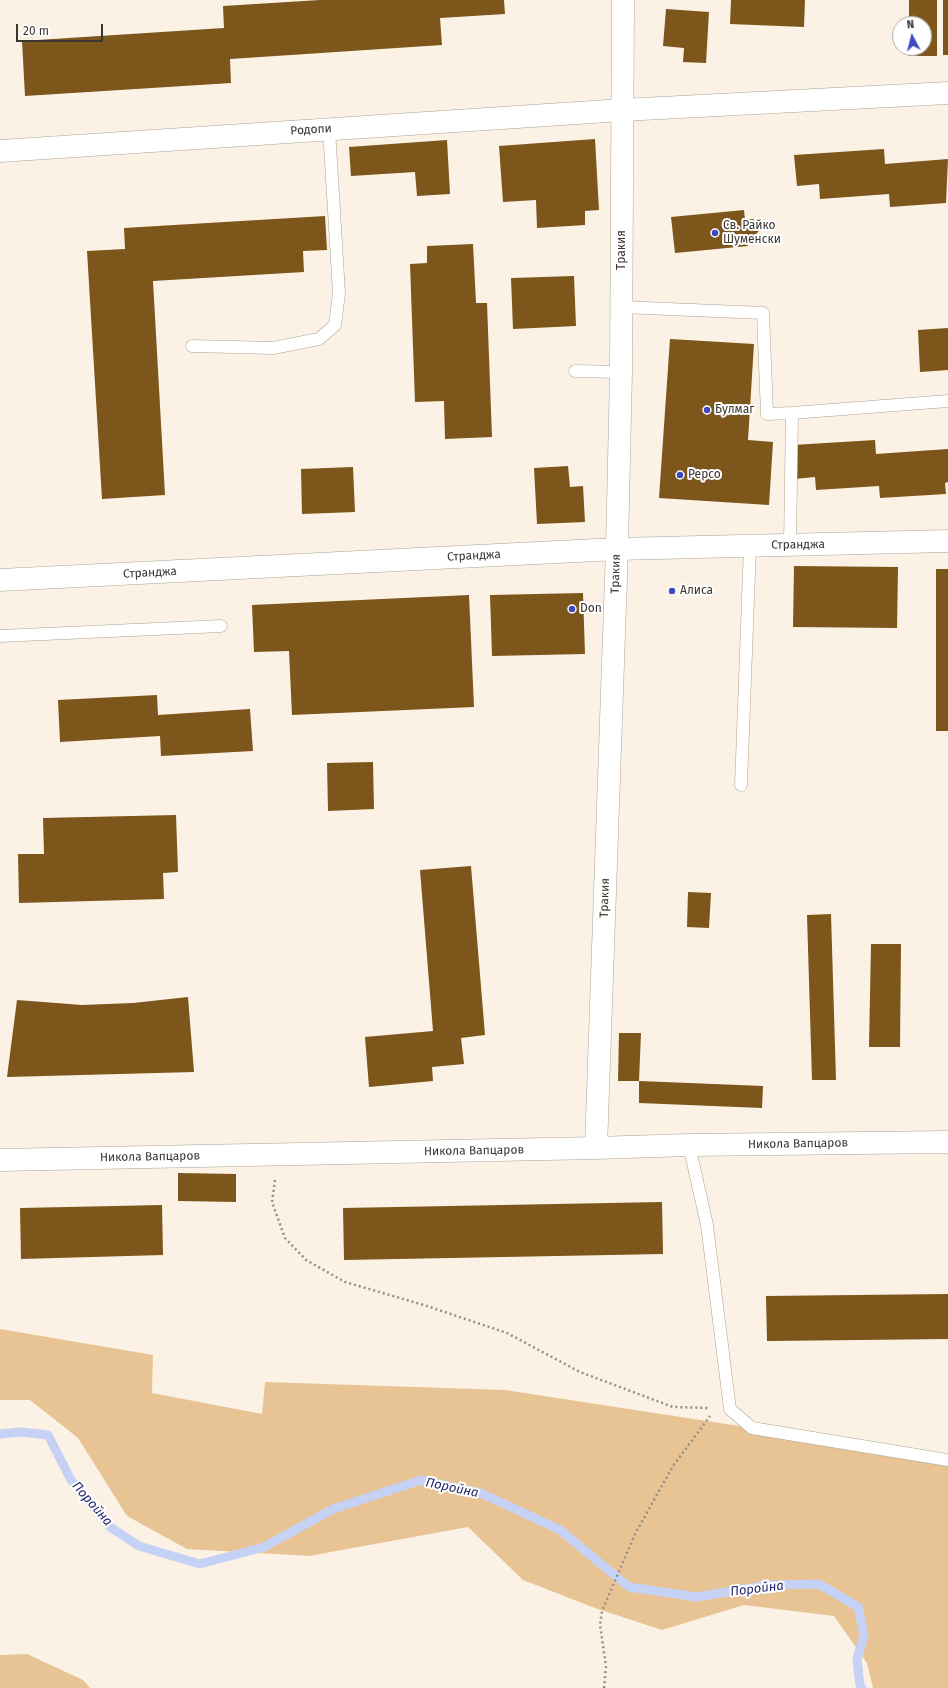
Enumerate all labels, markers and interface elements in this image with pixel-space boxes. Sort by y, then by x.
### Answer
scale bar [18,16,105,42]
north arrow [892,16,932,56]
text: N [906,18,915,31]
text: 20 m [23,24,49,38]
street label: Родопи [290,121,332,139]
place label: Св. Райко Шуменски [723,219,781,247]
marker: Св. Райко Шуменски [710,228,720,238]
street label: Тракия [615,230,629,270]
place label: Булмаг [715,403,754,417]
marker: Булмаг [702,405,712,415]
place label: Pepco [688,468,721,482]
marker: Pepco [675,470,685,480]
street label: Странджа [771,537,825,553]
street label: Странджа [447,547,501,565]
street label: Тракия [608,554,624,594]
street label: Странджа [123,564,177,582]
place label: Алиса [680,584,713,598]
marker: Алиса [667,586,677,596]
place label: Don [580,602,602,616]
marker: Don [567,604,577,614]
street label: Тракия [597,878,613,918]
street label: Никола Вапцаров [748,1136,848,1152]
street label: Никола Вапцаров [424,1143,524,1159]
street label: Никола Вапцаров [100,1149,200,1165]
water label: Поройна [424,1475,480,1501]
water label: Поройна [68,1479,116,1529]
water label: Поройна [729,1578,785,1600]

